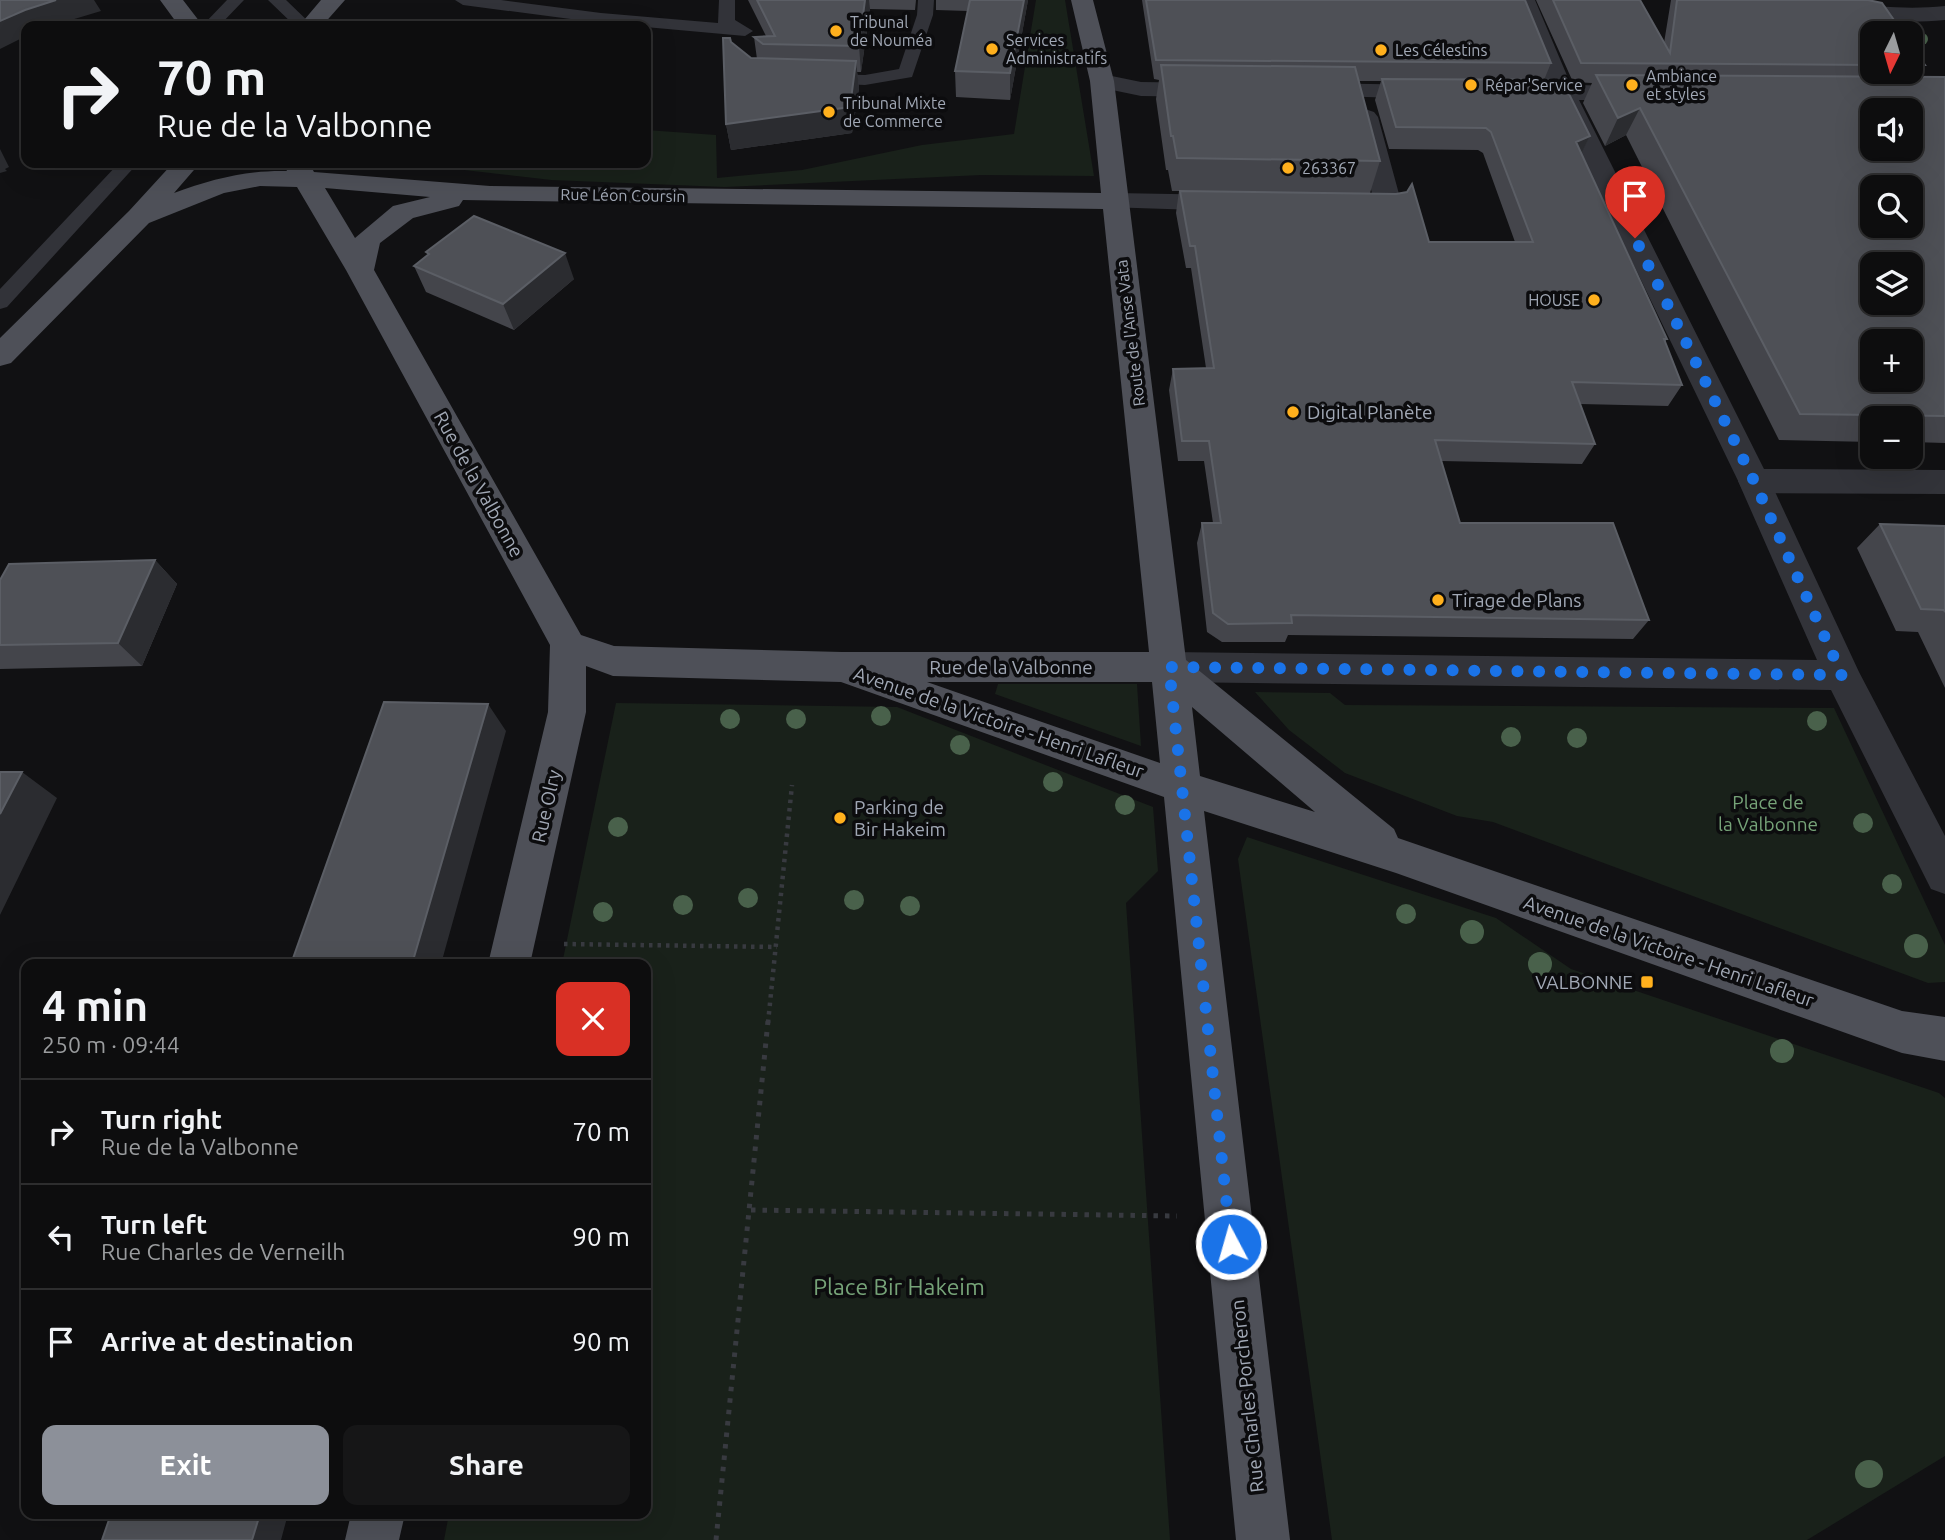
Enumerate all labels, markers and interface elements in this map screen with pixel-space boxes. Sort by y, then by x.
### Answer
place label: Tribunal de Nouméa [850,13,933,49]
north arrow [1860,21,1923,84]
map controls [1860,21,1923,469]
marker: Tribunal de Nouméa [828,23,844,39]
place label: Services Administratifs [1006,31,1107,67]
marker: Services Administratifs [984,41,1000,57]
place label: Les Célestins [1395,41,1487,59]
marker: Les Célestins [1373,42,1389,58]
icon: right [42,49,133,140]
text: 70 m [157,49,266,104]
place label: Ambiance et styles [1646,67,1717,103]
place label: Répar'Service [1485,76,1583,94]
marker: Répar'Service [1463,77,1479,93]
marker: Ambiance et styles [1624,77,1640,93]
place label: Tribunal Mixte de Commerce [843,94,946,130]
button: sound [1860,98,1923,161]
marker: Tribunal Mixte de Commerce [821,104,837,120]
text: Rue de la Valbonne [157,107,432,143]
place label: 263367 [1302,159,1356,177]
marker: 263367 [1280,160,1296,176]
pin [1605,166,1665,238]
button: search [1860,175,1923,238]
icon: arrive [1616,177,1654,215]
street label: Rue Léon Coursin [560,185,686,205]
button: layers [1860,252,1923,315]
street label: Route de l'Anse Vata [1112,259,1148,407]
place label: HOUSE [1528,291,1580,309]
marker: HOUSE [1586,292,1602,308]
button: + [1860,329,1923,392]
place label: Digital Planète [1307,401,1433,423]
marker: Digital Planète [1285,404,1301,420]
button: − [1860,406,1923,469]
street label: Rue de la Valbonne [430,407,528,561]
place label: Tirage de Plans [1452,589,1582,611]
marker: Tirage de Plans [1430,592,1446,608]
street label: Rue de la Valbonne [929,656,1093,678]
street label: Avenue de la Victoire - Henri Lafleur [851,662,1147,782]
street label: Rue Olry [527,767,565,845]
park label: Place de la Valbonne [1718,791,1818,835]
place label: Parking de Bir Hakeim [854,796,946,840]
marker: Parking de Bir Hakeim [832,810,848,826]
street label: Avenue de la Victoire - Henri Lafleur [1521,891,1817,1011]
place label: VALBONNE [1535,971,1633,993]
marker: VALBONNE [1639,974,1655,990]
text: 4 min [42,982,148,1029]
button: close [556,982,630,1056]
text: 250 m · 09:44 [42,1032,180,1057]
text: Turn right [101,1105,222,1134]
icon: right [42,1113,80,1151]
text: 70 m [572,1117,630,1146]
text: Rue de la Valbonne [101,1134,299,1159]
position arrow [1194,1207,1268,1281]
text: Turn left [101,1210,207,1239]
icon: left [42,1218,80,1256]
text: 90 m [572,1222,630,1251]
text: Rue Charles de Verneilh [101,1239,345,1264]
park label: Place Bir Hakeim [813,1274,985,1299]
street label: Rue Charles Porcheron [1226,1298,1268,1494]
icon: arrive [42,1323,80,1361]
text: Arrive at destination [101,1327,354,1356]
text: 90 m [572,1327,630,1356]
button: Exit [42,1425,329,1505]
button: Share [343,1425,630,1505]

